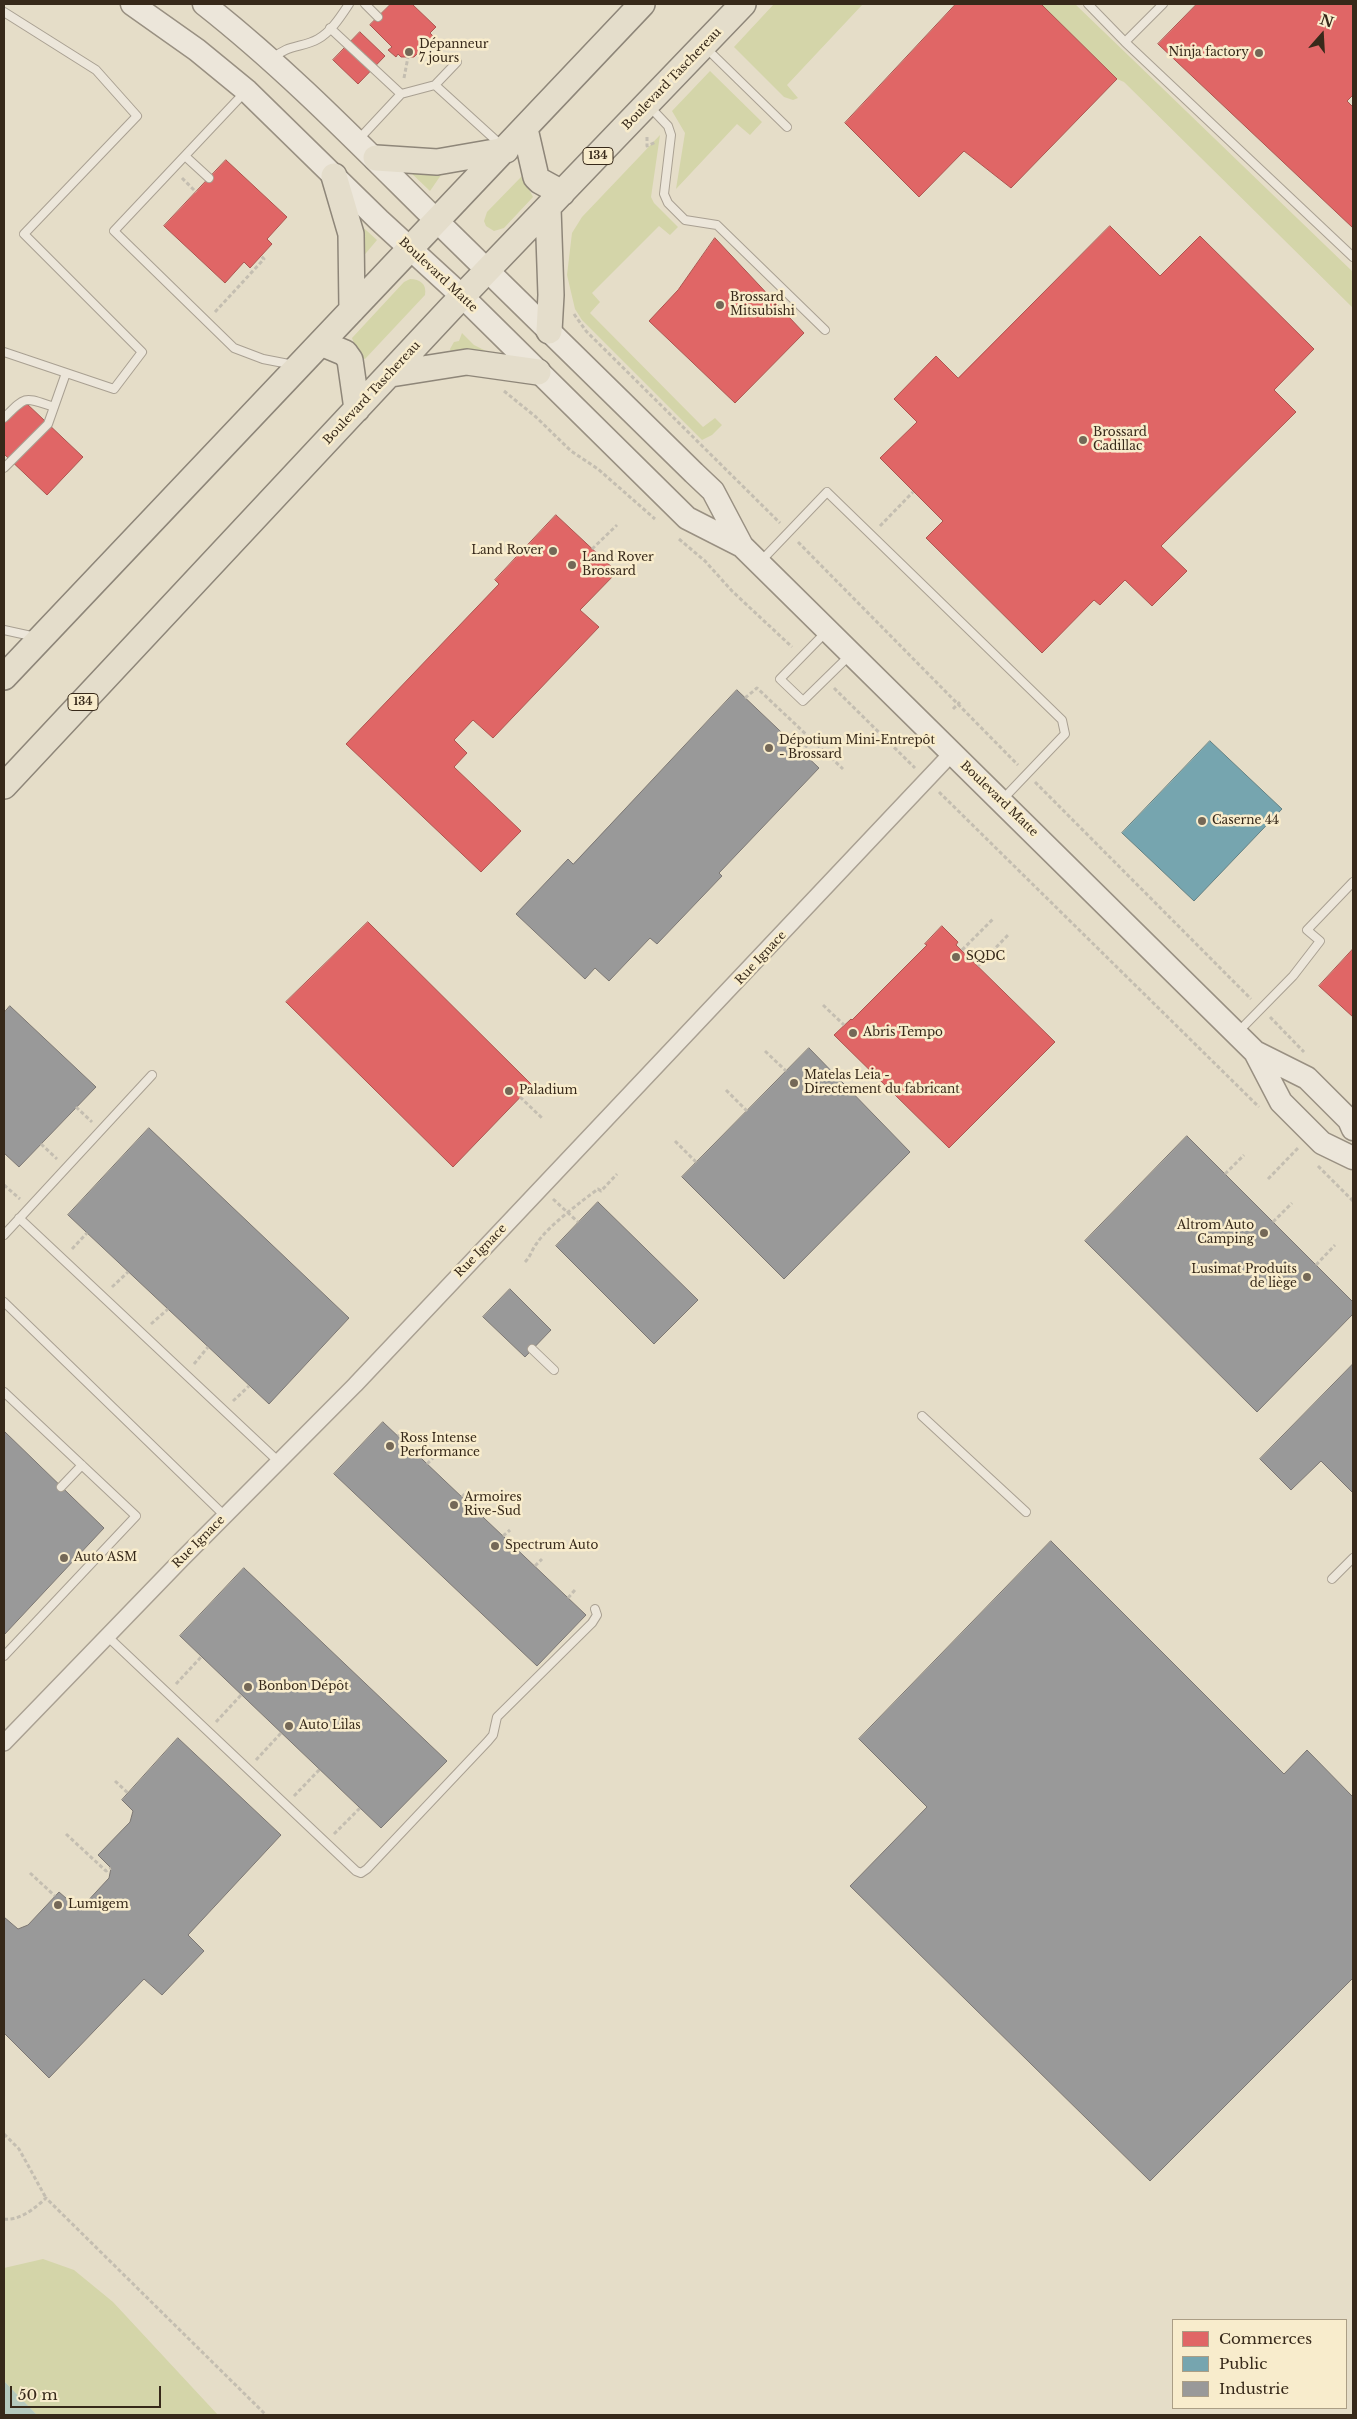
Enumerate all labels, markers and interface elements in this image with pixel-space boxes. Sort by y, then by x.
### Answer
north arrow [1297,10,1347,60]
text: N [1318,10,1336,31]
street label: Boulevard Taschereau [620,25,724,133]
place label: Dépanneur 7 jours [419,38,488,66]
marker: Dépanneur 7 jours [403,46,415,58]
place label: Ninja factory [1168,46,1249,60]
marker: Ninja factory [1253,47,1265,59]
road number: 134 [583,148,613,164]
street label: Boulevard Matte [396,235,480,315]
place label: Brossard Mitsubishi [730,291,795,319]
marker: Brossard Mitsubishi [714,299,726,311]
street label: Boulevard Taschereau [320,338,424,448]
place label: Brossard Cadillac [1093,426,1147,454]
marker: Brossard Cadillac [1077,434,1089,446]
place label: Land Rover [471,544,543,558]
marker: Land Rover [547,545,559,557]
place label: Land Rover Brossard [582,551,654,579]
marker: Land Rover Brossard [566,559,578,571]
road number: 134 [68,694,98,710]
place label: Dépotium Mini-Entrepôt - Brossard [779,734,935,762]
marker: Dépotium Mini-Entrepôt - Brossard [763,742,775,754]
street label: Boulevard Matte [957,758,1041,840]
place label: Caserne 44 [1212,814,1279,828]
marker: Caserne 44 [1196,815,1208,827]
street label: Rue Ignace [733,928,789,988]
place label: SQDC [966,950,1005,964]
marker: SQDC [950,951,962,963]
place label: Abris Tempo [863,1026,943,1040]
marker: Abris Tempo [847,1027,859,1039]
place label: Matelas Leia - Directement du fabricant [804,1069,960,1097]
marker: Matelas Leia - Directement du fabricant [788,1077,800,1089]
place label: Paladium [519,1084,577,1098]
marker: Paladium [503,1085,515,1097]
place label: Altrom Auto Camping [1177,1219,1254,1247]
street label: Rue Ignace [452,1222,510,1280]
marker: Altrom Auto Camping [1258,1227,1270,1239]
place label: Lusimat Produits de liège [1191,1263,1297,1291]
marker: Lusimat Produits de liège [1301,1271,1313,1283]
place label: Ross Intense Performance [400,1432,480,1460]
marker: Ross Intense Performance [384,1440,396,1452]
place label: Armoires Rive-Sud [464,1491,522,1519]
marker: Armoires Rive-Sud [448,1499,460,1511]
street label: Rue Ignace [170,1513,228,1571]
place label: Spectrum Auto [505,1539,598,1553]
marker: Spectrum Auto [489,1540,501,1552]
place label: Auto ASM [74,1551,137,1565]
marker: Auto ASM [58,1552,70,1564]
place label: Bonbon Dépôt [258,1680,349,1694]
marker: Bonbon Dépôt [242,1681,254,1693]
place label: Auto Lilas [299,1719,361,1733]
marker: Auto Lilas [283,1720,295,1732]
place label: Lumigem [68,1898,129,1912]
marker: Lumigem [52,1899,64,1911]
legend [1172,2319,1347,2409]
text: Commerces [1219,2329,1312,2348]
text: Public [1219,2354,1267,2373]
scale bar [12,2376,164,2408]
text: Industrie [1219,2379,1289,2398]
text: 50 m [18,2385,58,2404]

